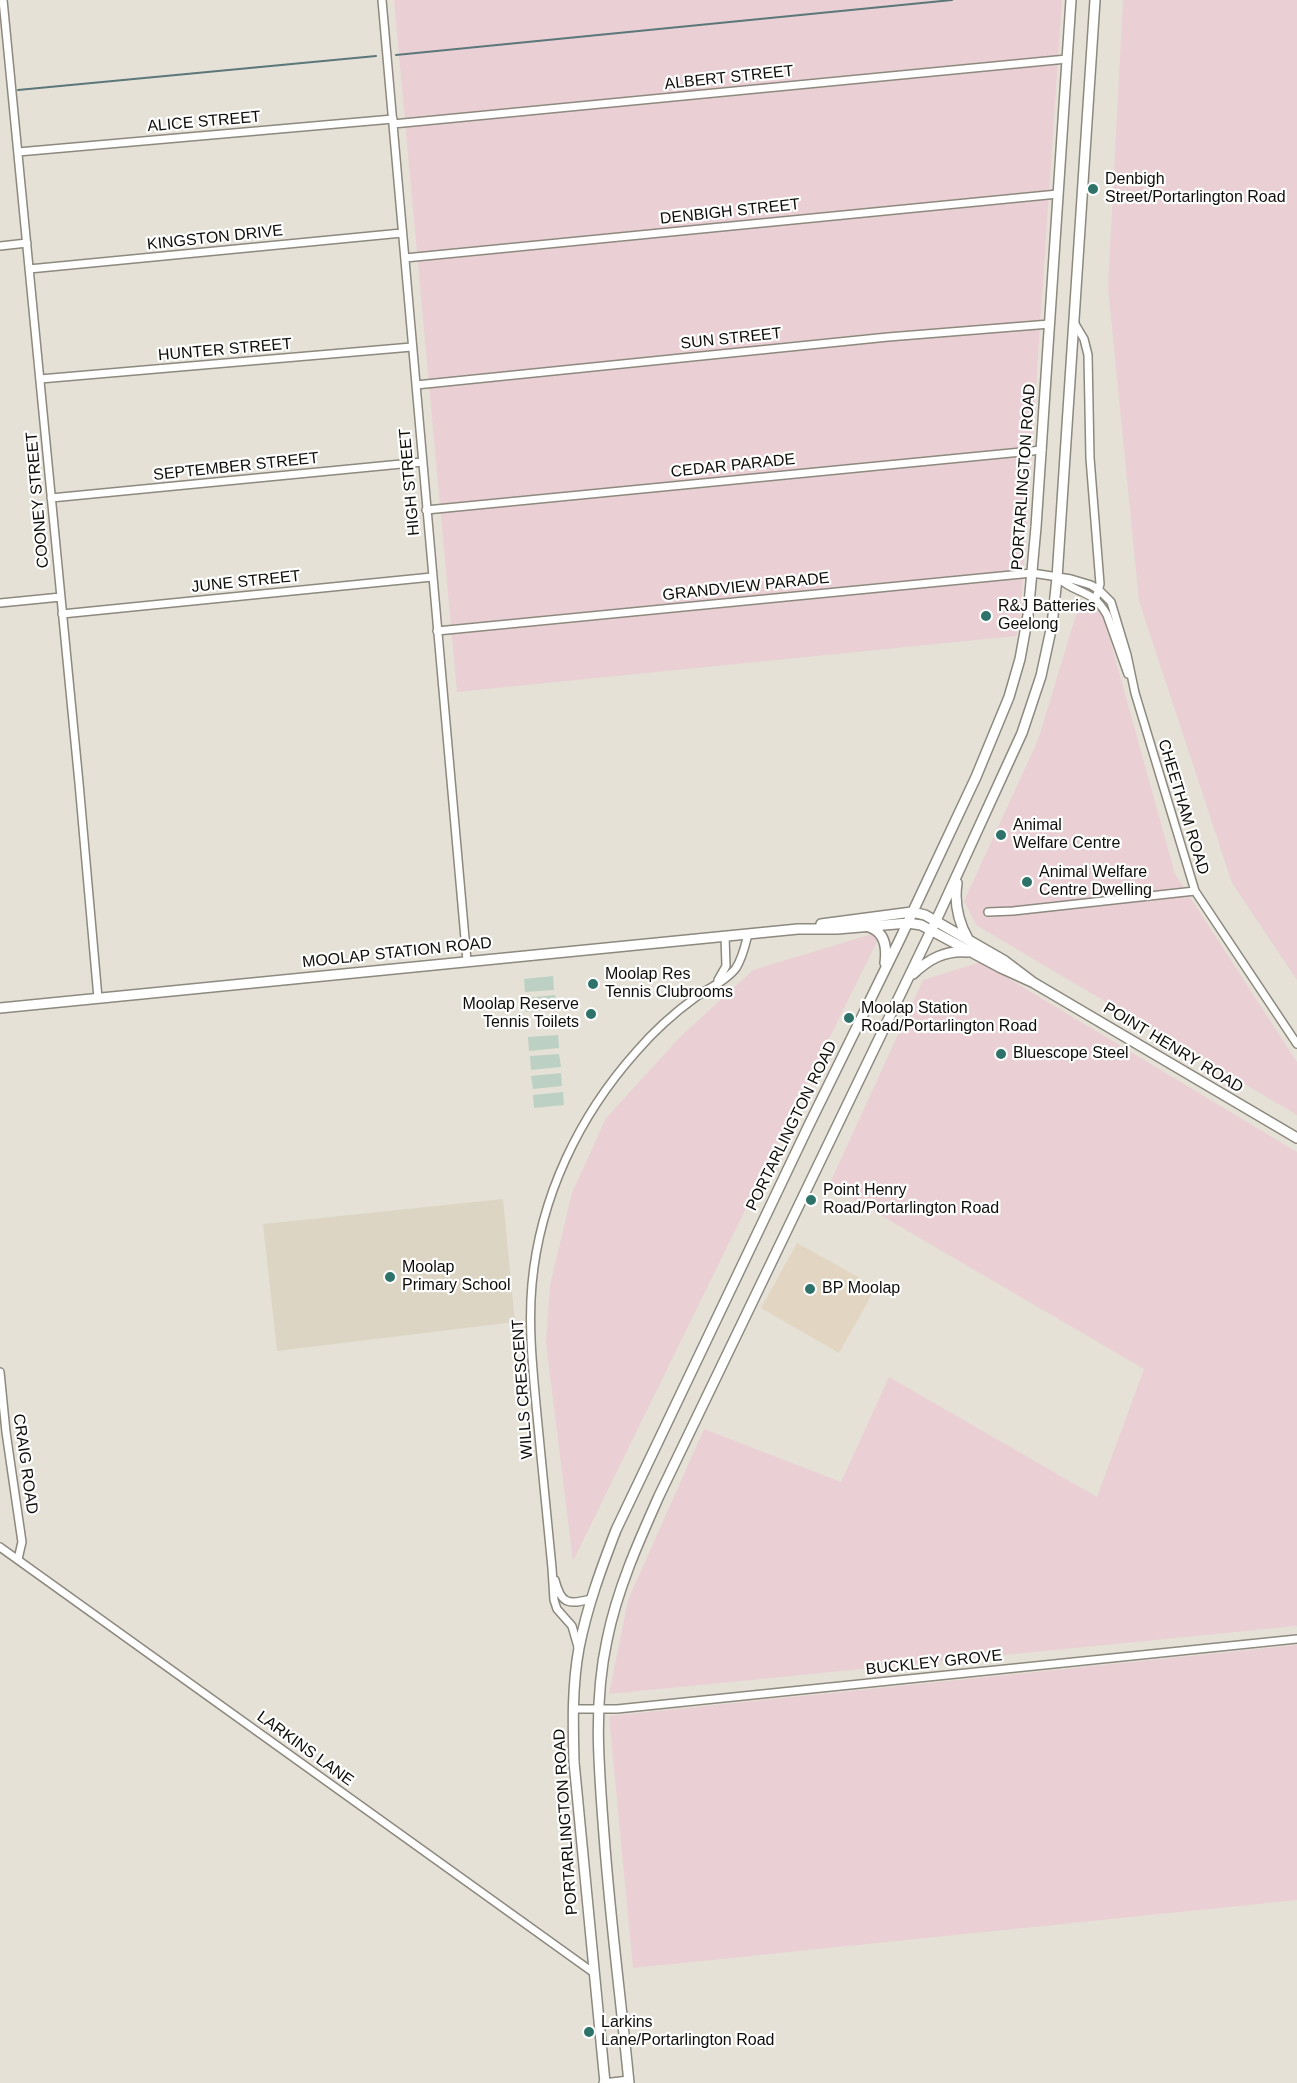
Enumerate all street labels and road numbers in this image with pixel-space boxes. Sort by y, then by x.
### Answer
street label: ALBERT STREET [664,62,794,94]
street label: ALICE STREET [146,107,262,137]
street label: DENBIGH STREET [659,195,801,229]
street label: KINGSTON DRIVE [146,221,284,255]
street label: SUN STREET [680,324,782,354]
street label: HUNTER STREET [157,335,293,365]
street label: PORTARLINGTON ROAD [1008,383,1040,571]
street label: HIGH STREET [396,428,424,536]
street label: COONEY STREET [22,431,54,569]
street label: SEPTEMBER STREET [152,449,320,485]
street label: CEDAR PARADE [670,450,796,482]
street label: JUNE STREET [191,567,301,597]
street label: GRANDVIEW PARADE [662,569,830,605]
street label: CHEETHAM ROAD [1153,737,1213,877]
street label: MOOLAP STATION ROAD [301,933,493,973]
street label: POINT HENRY ROAD [1100,999,1246,1097]
street label: PORTARLINGTON ROAD [742,1038,842,1214]
street label: WILLS CRESCENT [509,1318,537,1460]
street label: CRAIG ROAD [8,1412,42,1516]
street label: BUCKLEY GROVE [865,1646,1003,1680]
street label: LARKINS LANE [253,1708,357,1790]
street label: PORTARLINGTON ROAD [550,1728,582,1916]

